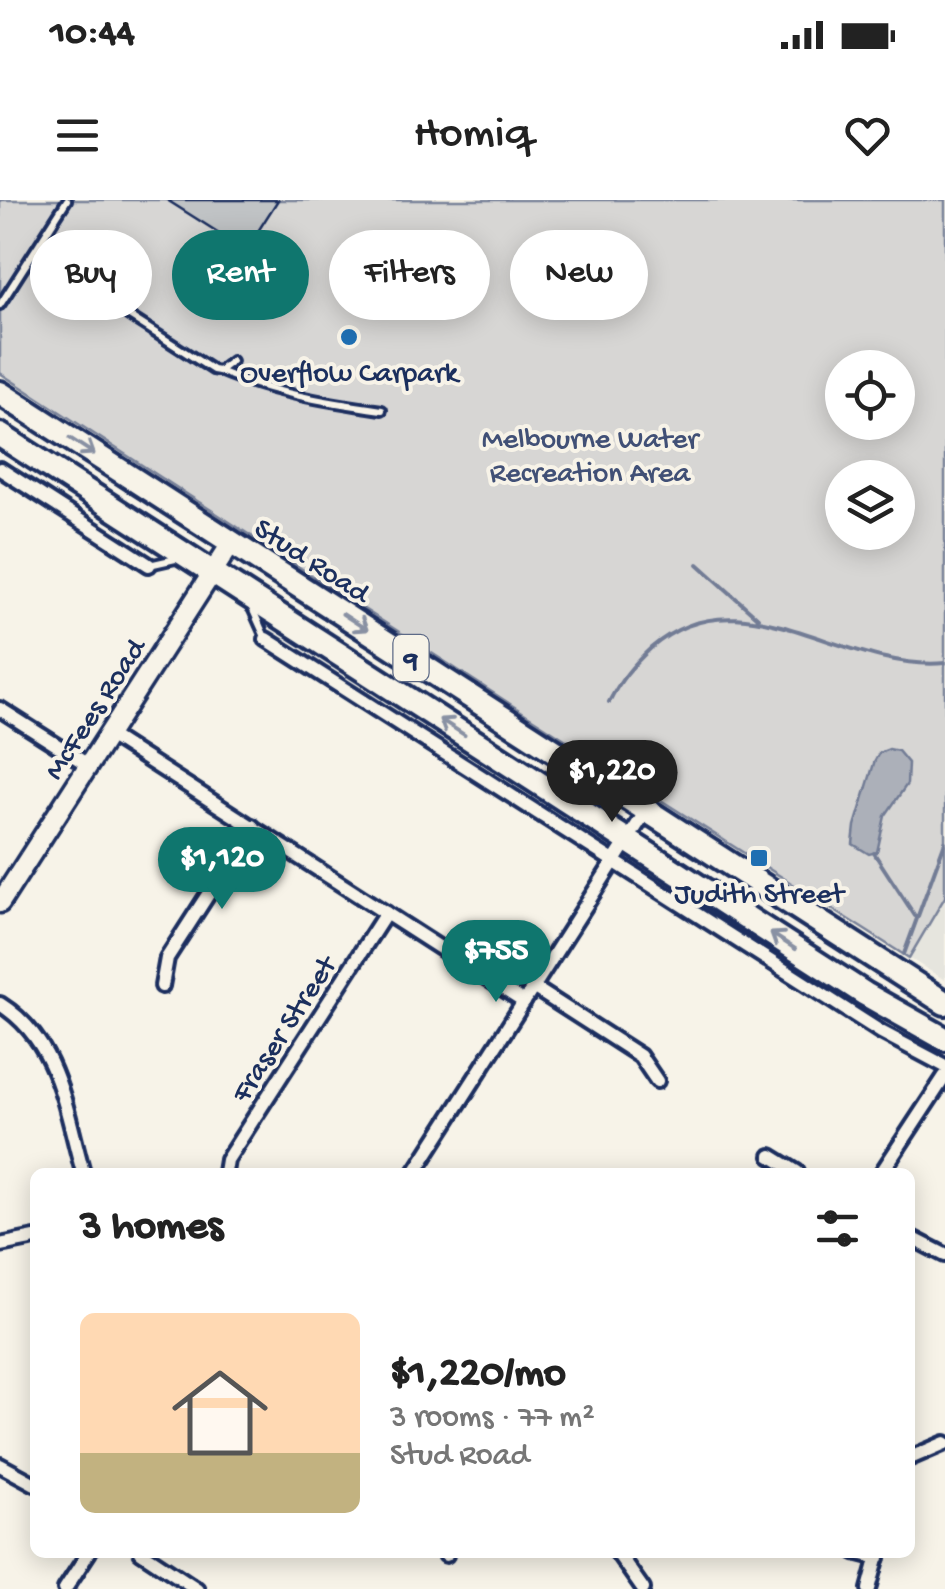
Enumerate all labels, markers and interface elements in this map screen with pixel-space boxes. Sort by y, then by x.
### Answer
text: 10:44 [50,13,135,57]
icon: menu [50,108,105,163]
icon: heart [840,108,895,163]
text: Homiq [414,109,531,162]
chip: Buy [30,230,152,320]
chip: Rent [172,230,309,320]
chip: Filters [329,230,490,320]
chip: New [510,230,648,320]
marker: Overflow Carpark [338,326,360,348]
map controls [825,350,915,550]
button: locate [825,350,915,440]
place label: Overflow Carpark [240,358,461,393]
park label: Melbourne Water Recreation Area [482,424,701,493]
one-way arrow [67,435,96,456]
button: layers [825,460,915,550]
street label: Stud Road [246,513,377,614]
one-way arrow [341,611,369,632]
street label: McFees Road [38,631,157,788]
road number: 9 [394,635,428,681]
one-way arrow [438,716,466,737]
pin: $1,220 [531,740,693,825]
text: $1,220 [569,753,655,791]
pin: $1,120 [141,827,303,912]
text: $1,120 [180,840,264,878]
marker: Judith Street [748,847,770,869]
place label: Judith Street [674,879,847,914]
pin: $755 [437,920,555,1005]
one-way arrow [770,930,798,951]
text: $755 [464,933,528,971]
street label: Fraser Street [225,949,347,1111]
icon: filters [810,1201,865,1256]
text: 3 homes [80,1204,223,1253]
text: $1,220/mo [390,1351,566,1400]
icon: home [160,1353,280,1473]
text: 3 rooms · 77 m² [390,1400,595,1438]
text: Stud Road [390,1438,529,1476]

